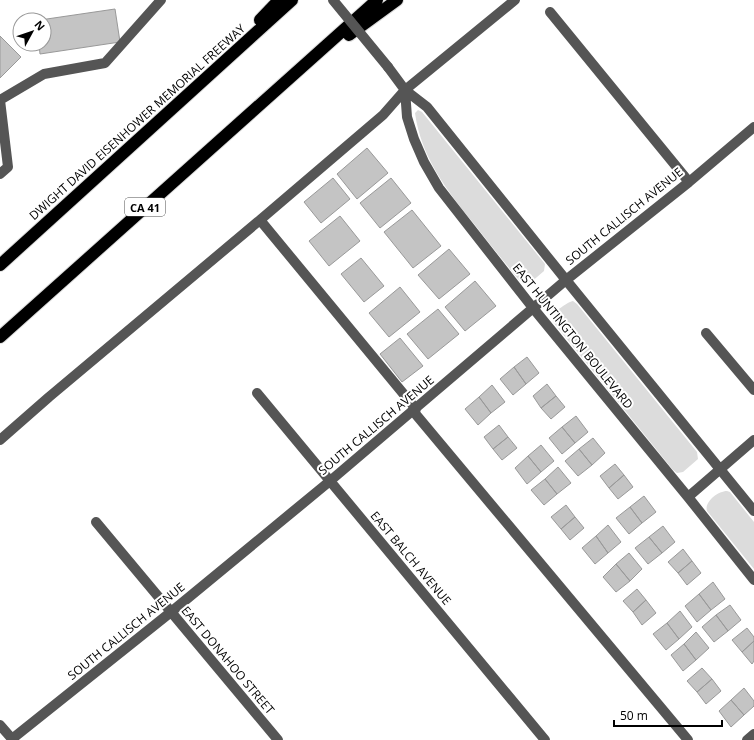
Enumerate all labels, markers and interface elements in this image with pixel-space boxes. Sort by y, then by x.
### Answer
north arrow [12,12,52,52]
street label: DWIGHT DAVID EISENHOWER MEMORIAL FREEWAY [26,21,248,223]
street label: SOUTH CALLISCH AVENUE [562,163,686,269]
road number: CA 41 [125,198,165,216]
street label: EAST HUNTINGTON BOULEVARD [509,260,637,412]
street label: SOUTH CALLISCH AVENUE [315,371,437,479]
street label: EAST BALCH AVENUE [367,508,455,608]
street label: SOUTH CALLISCH AVENUE [64,578,188,684]
street label: EAST DONAHOO STREET [178,602,279,718]
scale bar [614,702,722,728]
text: 50 m [620,707,648,724]

